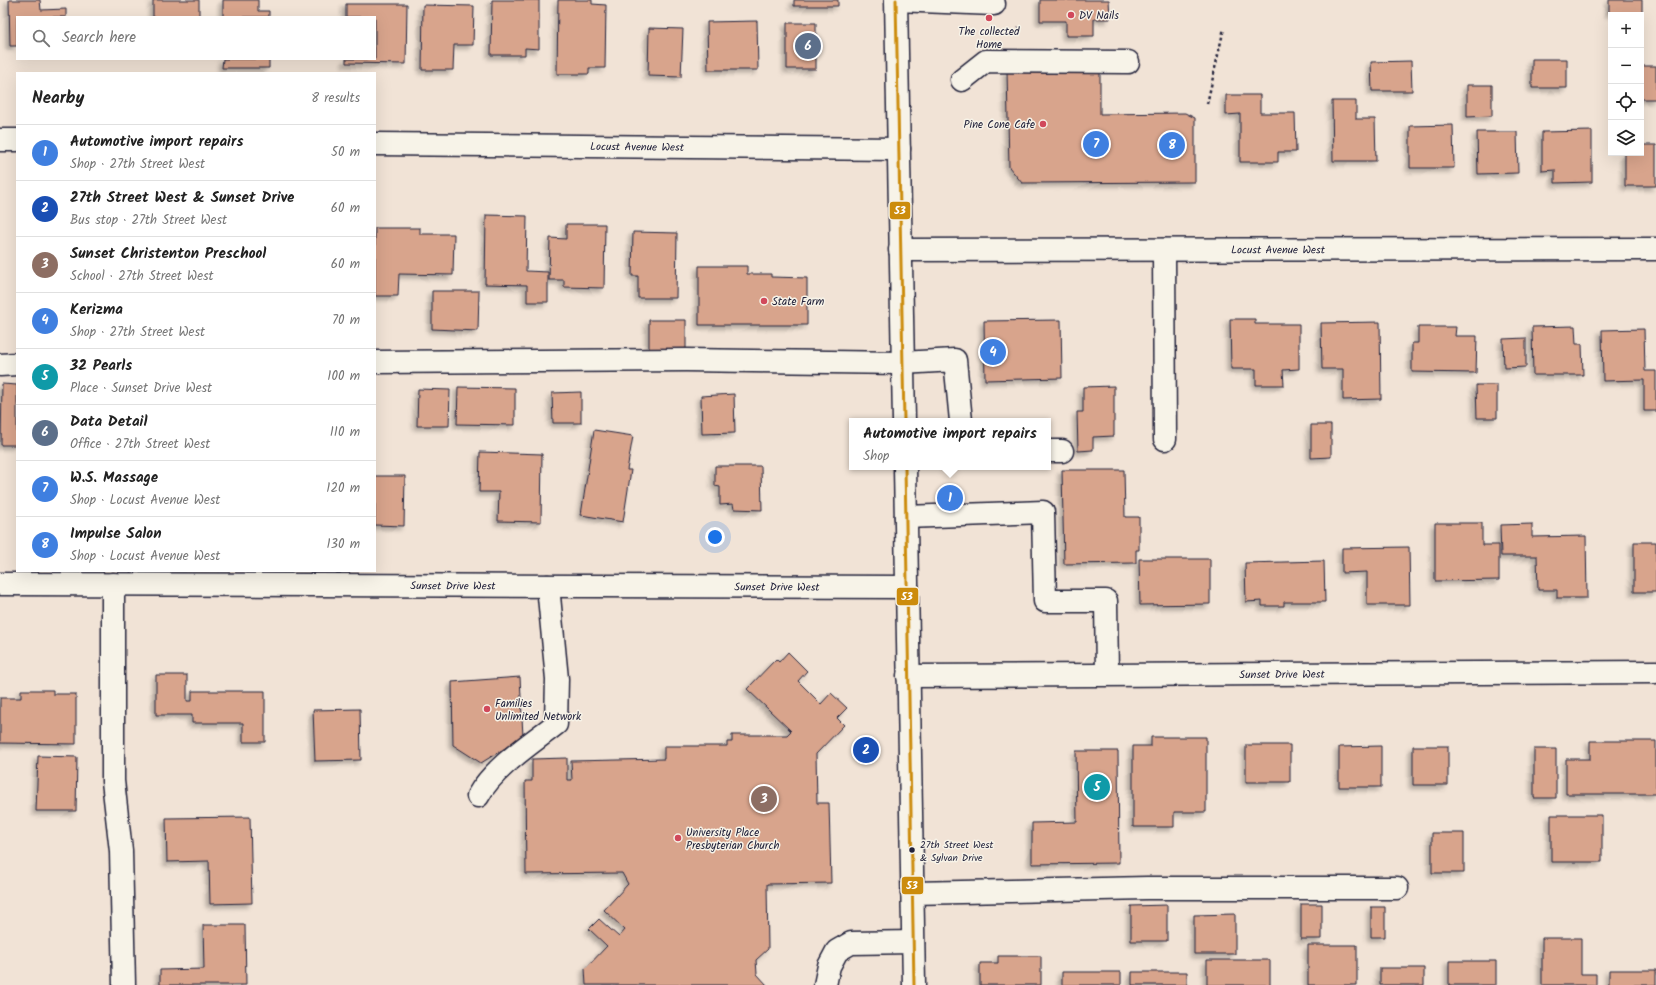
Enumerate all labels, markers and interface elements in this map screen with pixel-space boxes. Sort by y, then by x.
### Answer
place label: DV Nails [1079,7,1119,25]
marker: DV Nails [1066,10,1076,20]
map controls [1608,12,1644,156]
button: + [1608,12,1644,48]
marker: The collected Home [984,13,994,23]
search box [16,16,376,60]
place label: The collected Home [959,23,1020,54]
text: Search here [62,26,136,50]
icon: search [30,27,52,49]
pin: 6 [795,31,821,61]
button: − [1608,48,1644,84]
button: locate [1608,84,1644,120]
text: Nearby [32,85,84,112]
text: 8 results [311,88,360,109]
place label: Pine Cone Cafe [964,116,1035,134]
marker: Pine Cone Cafe [1038,119,1048,129]
button: layers [1608,120,1644,156]
pin: 7 [1083,129,1109,159]
text: Automotive import repairs [70,130,243,154]
pin: 8 [1159,130,1185,160]
street label: Locust Avenue West [590,138,685,157]
text: 1 [43,142,47,163]
text: 50 m [331,142,360,163]
text: Shop · 27th Street West [70,154,205,175]
text: 27th Street West & Sunset Drive [70,186,294,210]
text: 2 [41,198,49,219]
text: 60 m [331,198,360,219]
line badge: 53 [889,201,911,220]
text: 53 [893,202,906,220]
text: Bus stop · 27th Street West [70,210,227,231]
street label: Locust Avenue West [1231,241,1326,260]
text: Sunset Christenton Preschool [70,242,266,266]
text: 3 [41,254,49,275]
text: 60 m [331,254,360,275]
text: School · 27th Street West [70,266,214,287]
place label: State Farm [772,293,824,311]
marker: State Farm [759,296,769,306]
text: Kerizma [70,298,123,322]
text: 4 [41,310,49,331]
text: 70 m [332,310,360,331]
text: Shop · 27th Street West [70,322,205,343]
pin: 4 [980,337,1006,367]
text: 32 Pearls [70,354,132,378]
text: 5 [42,366,48,387]
text: 100 m [327,366,360,387]
text: Place · Sunset Drive West [70,378,212,399]
text: Data Detail [70,410,147,434]
popup [849,418,1051,470]
text: 6 [41,422,49,443]
text: 110 m [330,422,360,443]
text: Automotive import repairs [863,422,1037,446]
text: Office · 27th Street West [70,434,210,455]
text: Shop [863,446,889,467]
text: W.S. Massage [70,466,158,490]
text: 7 [42,478,48,499]
text: 120 m [326,478,360,499]
pin: 1 [937,483,963,513]
text: Shop · Locust Avenue West [70,490,220,511]
text: Impulse Salon [70,522,161,546]
your location [705,527,725,547]
text: 8 [41,534,49,555]
text: 130 m [326,534,360,555]
text: Shop · Locust Avenue West [70,546,220,567]
street label: Sunset Drive West [410,577,496,596]
street label: Sunset Drive West [734,578,820,597]
line badge: 53 [896,587,919,606]
text: 53 [900,588,913,606]
street label: Sunset Drive West [1239,666,1325,684]
place label: Families Unlimited Network [495,695,582,726]
marker: Families Unlimited Network [482,704,492,714]
pin: 2 [853,735,879,765]
pin: 5 [1084,772,1110,802]
pin: 3 [751,784,777,814]
place label: University Place Presbyterian Church [686,824,779,855]
marker: University Place Presbyterian Church [673,833,683,843]
place label: 27th Street West & Sylvan Drive [920,837,994,866]
marker: 27th Street West & Sylvan Drive [907,845,917,855]
line badge: 53 [901,876,924,895]
text: 53 [905,877,918,895]

